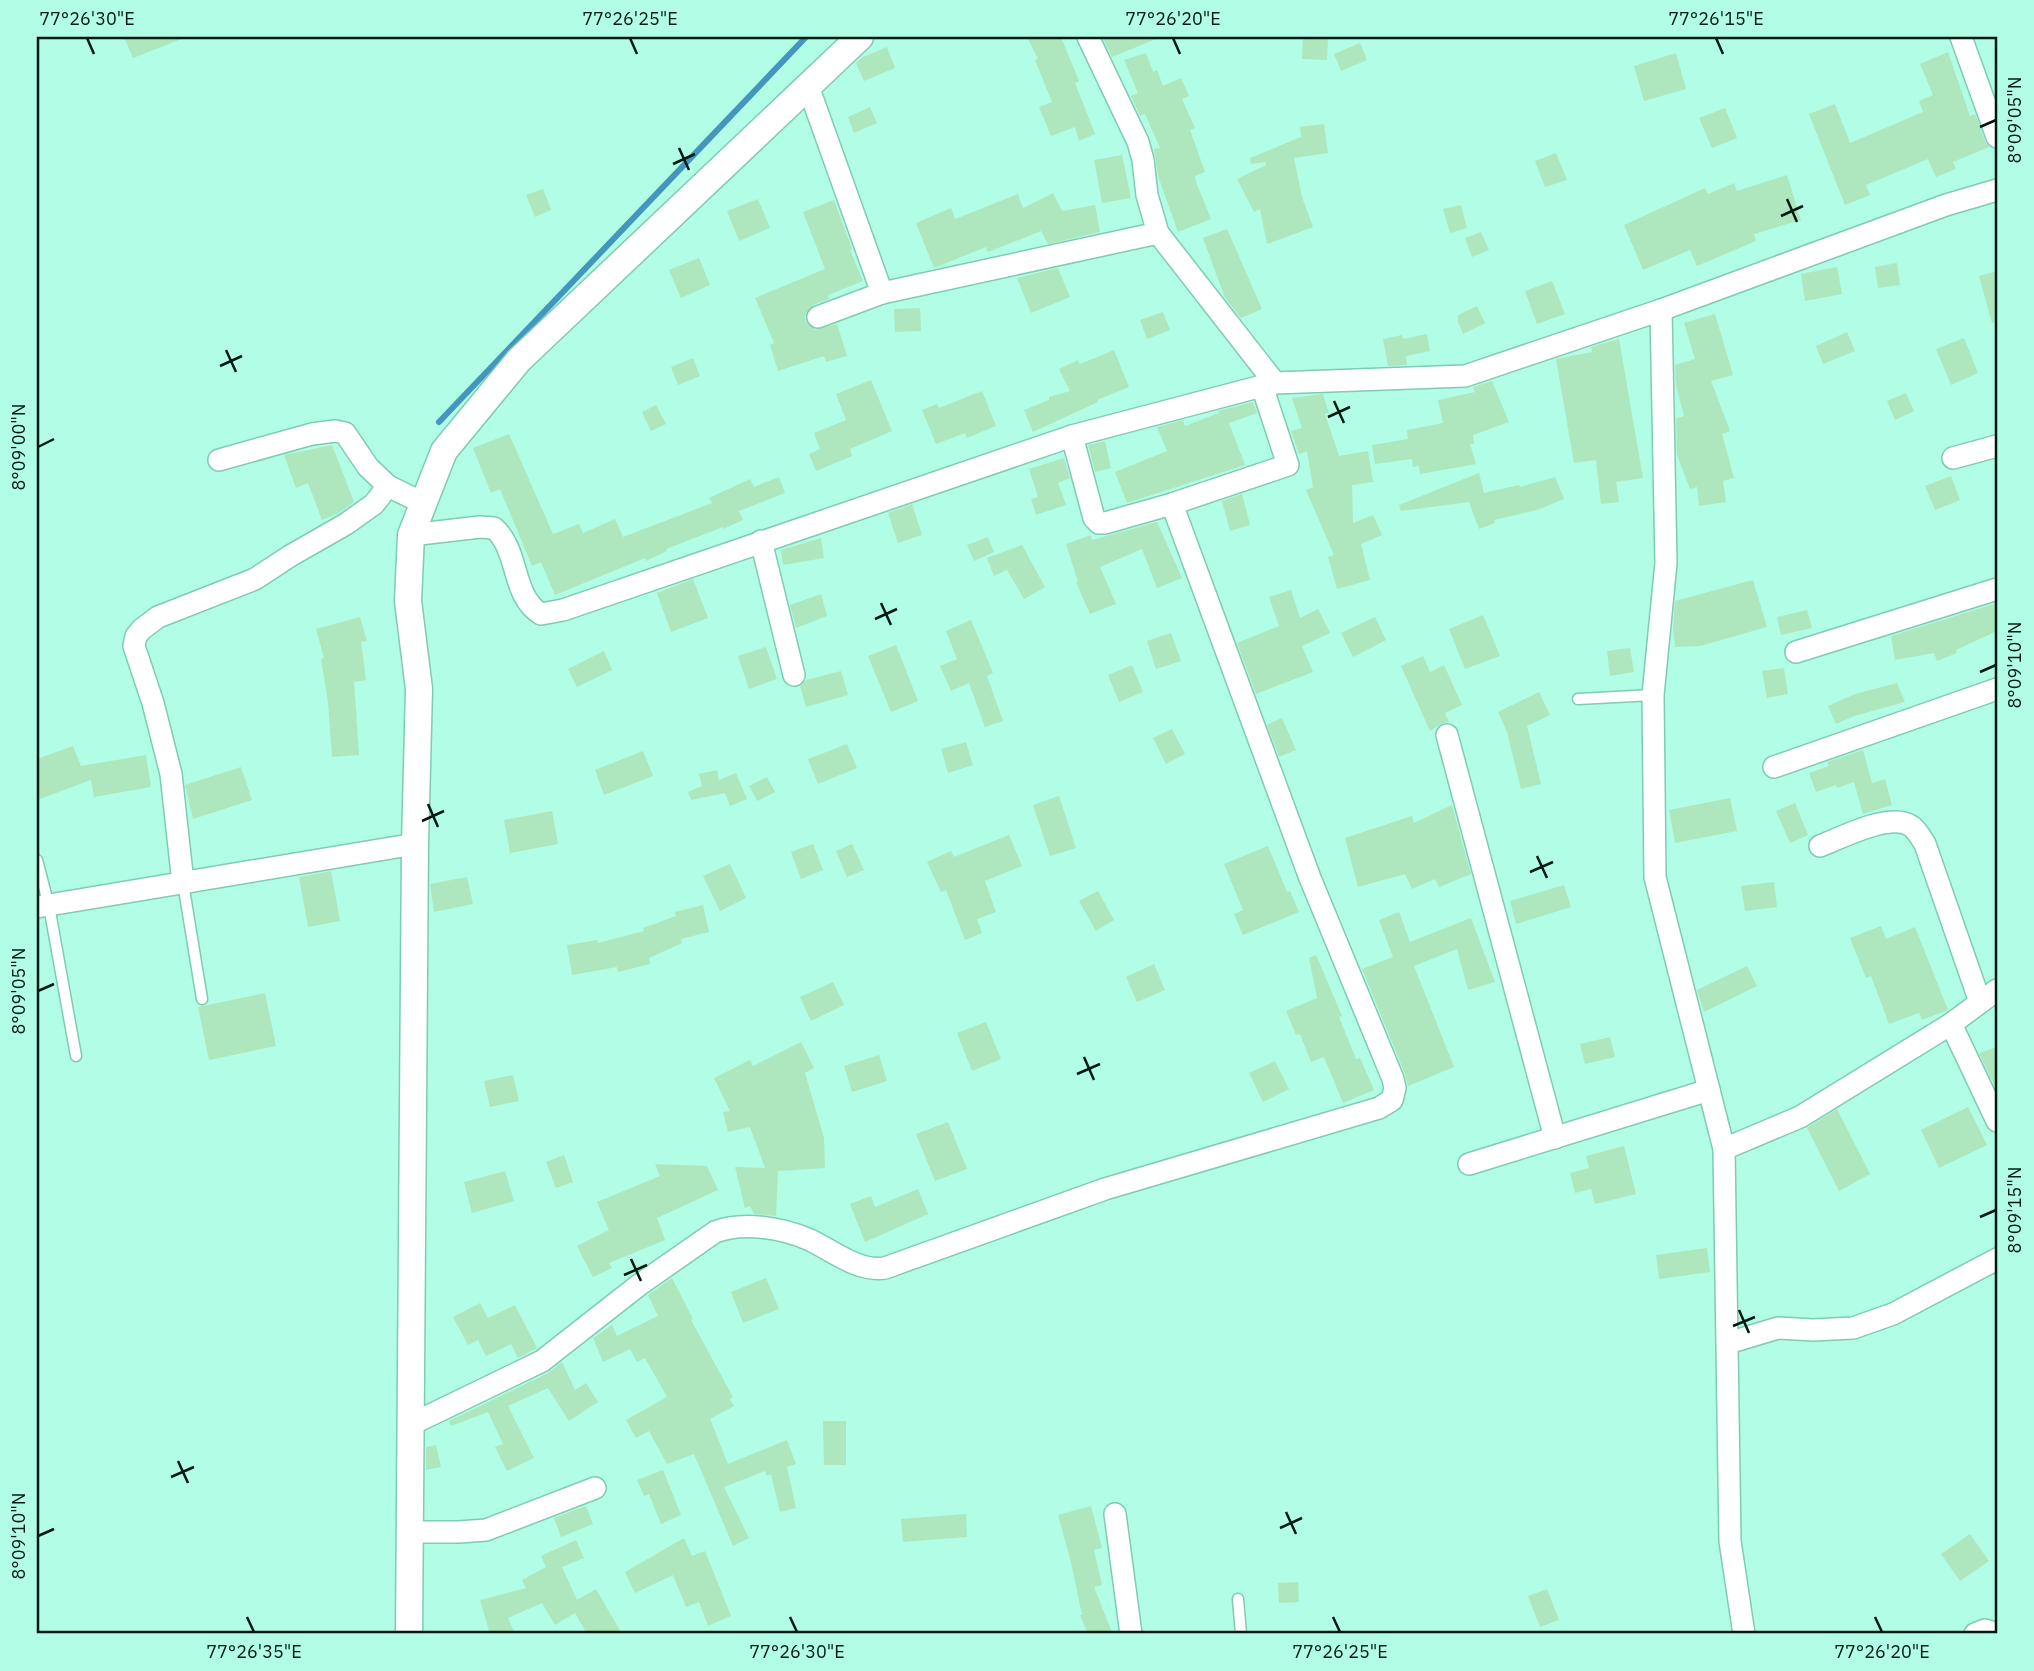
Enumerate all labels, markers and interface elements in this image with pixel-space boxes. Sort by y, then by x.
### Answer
text: 77°26'30"E [39,7,135,30]
text: 77°26'25"E [582,7,678,30]
text: 77°26'20"E [1125,7,1221,30]
text: 77°26'15"E [1668,7,1764,30]
text: 8°09'05"N [2003,76,2026,164]
text: 8°09'00"N [7,403,30,491]
text: 8°09'10"N [2003,621,2026,709]
text: 8°09'05"N [7,947,30,1035]
text: 8°09'15"N [2003,1166,2026,1254]
text: 8°09'10"N [7,1492,30,1580]
text: 77°26'35"E [206,1640,302,1663]
text: 77°26'30"E [749,1640,845,1663]
text: 77°26'25"E [1292,1640,1388,1663]
text: 77°26'20"E [1834,1640,1930,1663]

